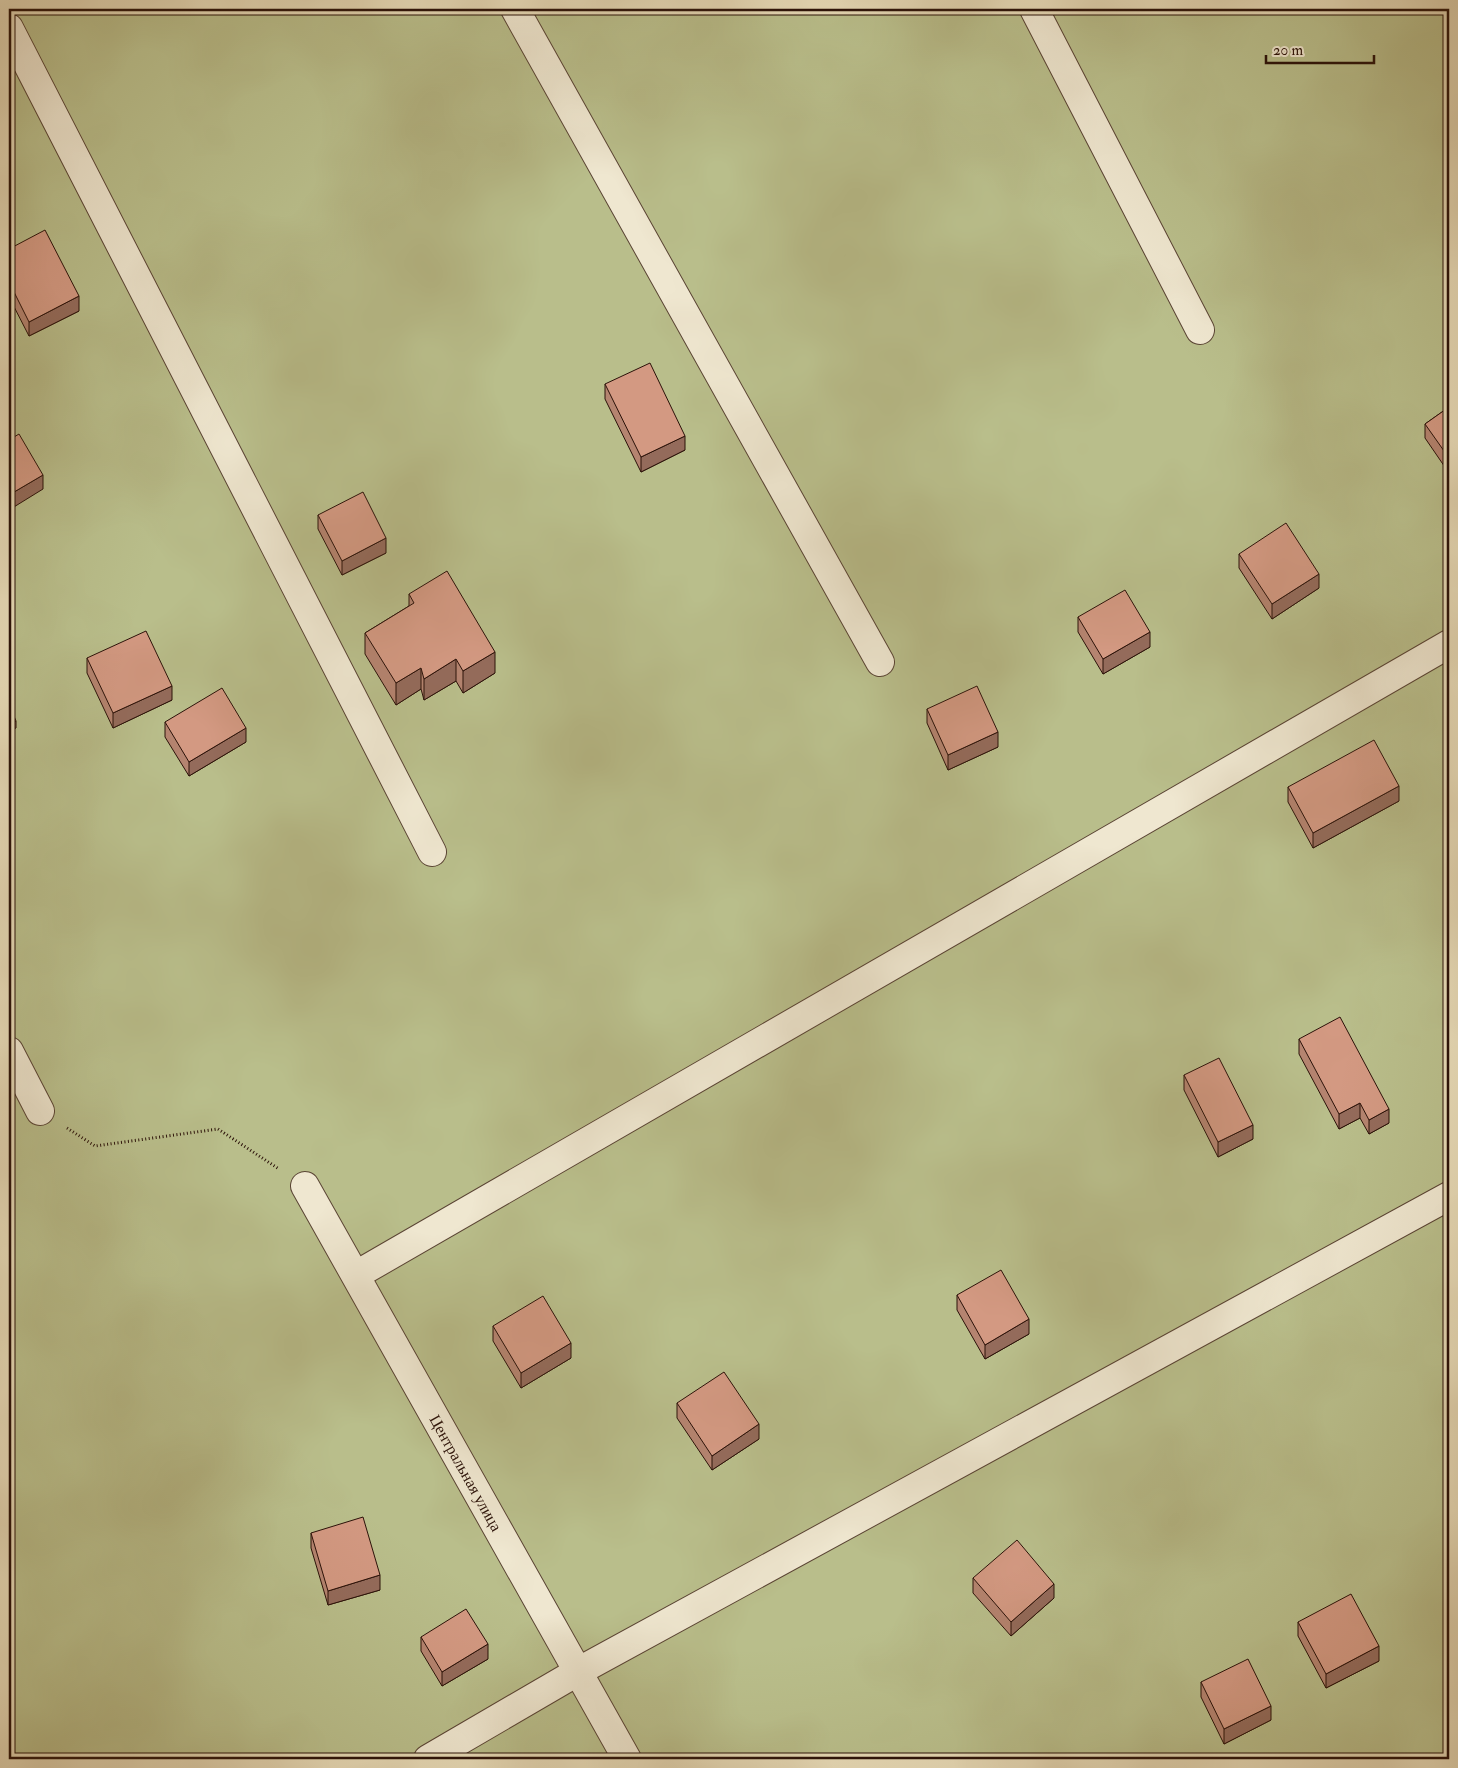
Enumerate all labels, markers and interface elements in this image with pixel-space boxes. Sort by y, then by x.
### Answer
scale bar [1266,32,1373,64]
text: 20 m [1273,41,1303,60]
street label: Центральная улица [425,1411,506,1535]

